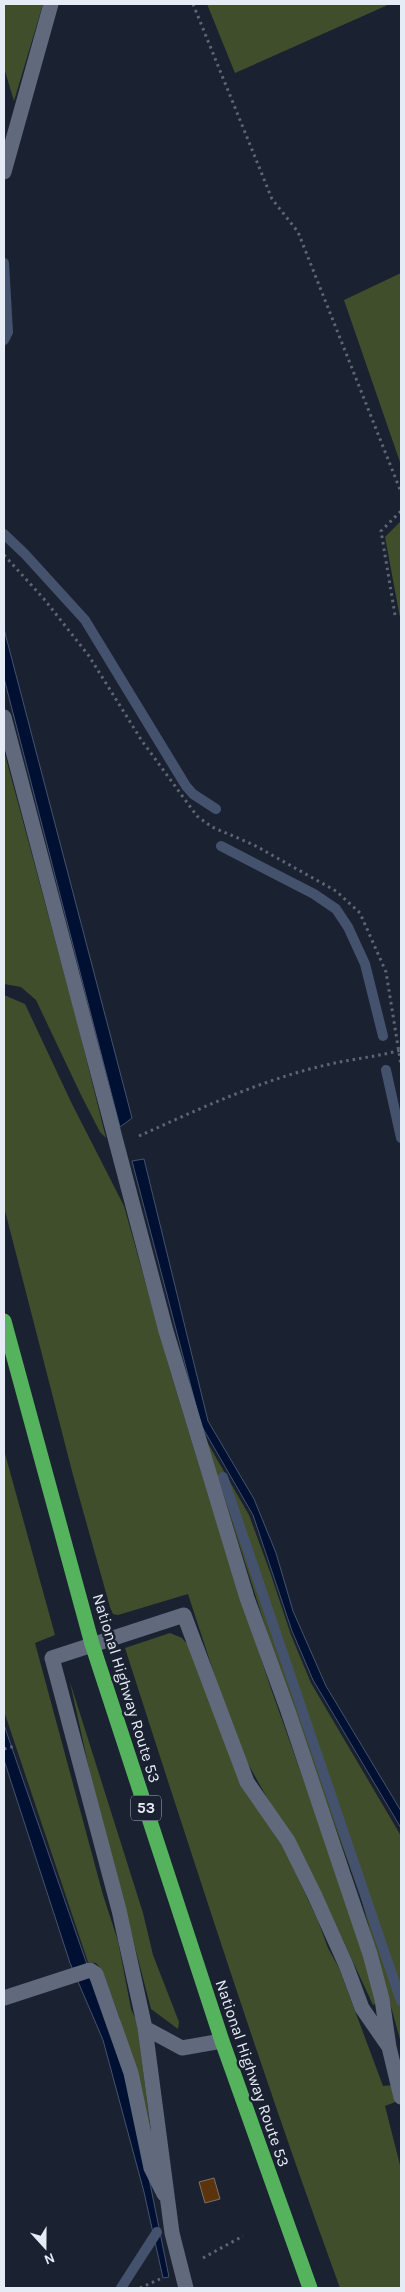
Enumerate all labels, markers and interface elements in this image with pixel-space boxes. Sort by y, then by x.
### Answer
street label: National Highway Route 53 [89,1591,164,1785]
road number: 53 [131,1796,161,1820]
street label: National Highway Route 53 [212,1977,294,2169]
north arrow [20,2222,70,2272]
text: N [42,2249,57,2268]

